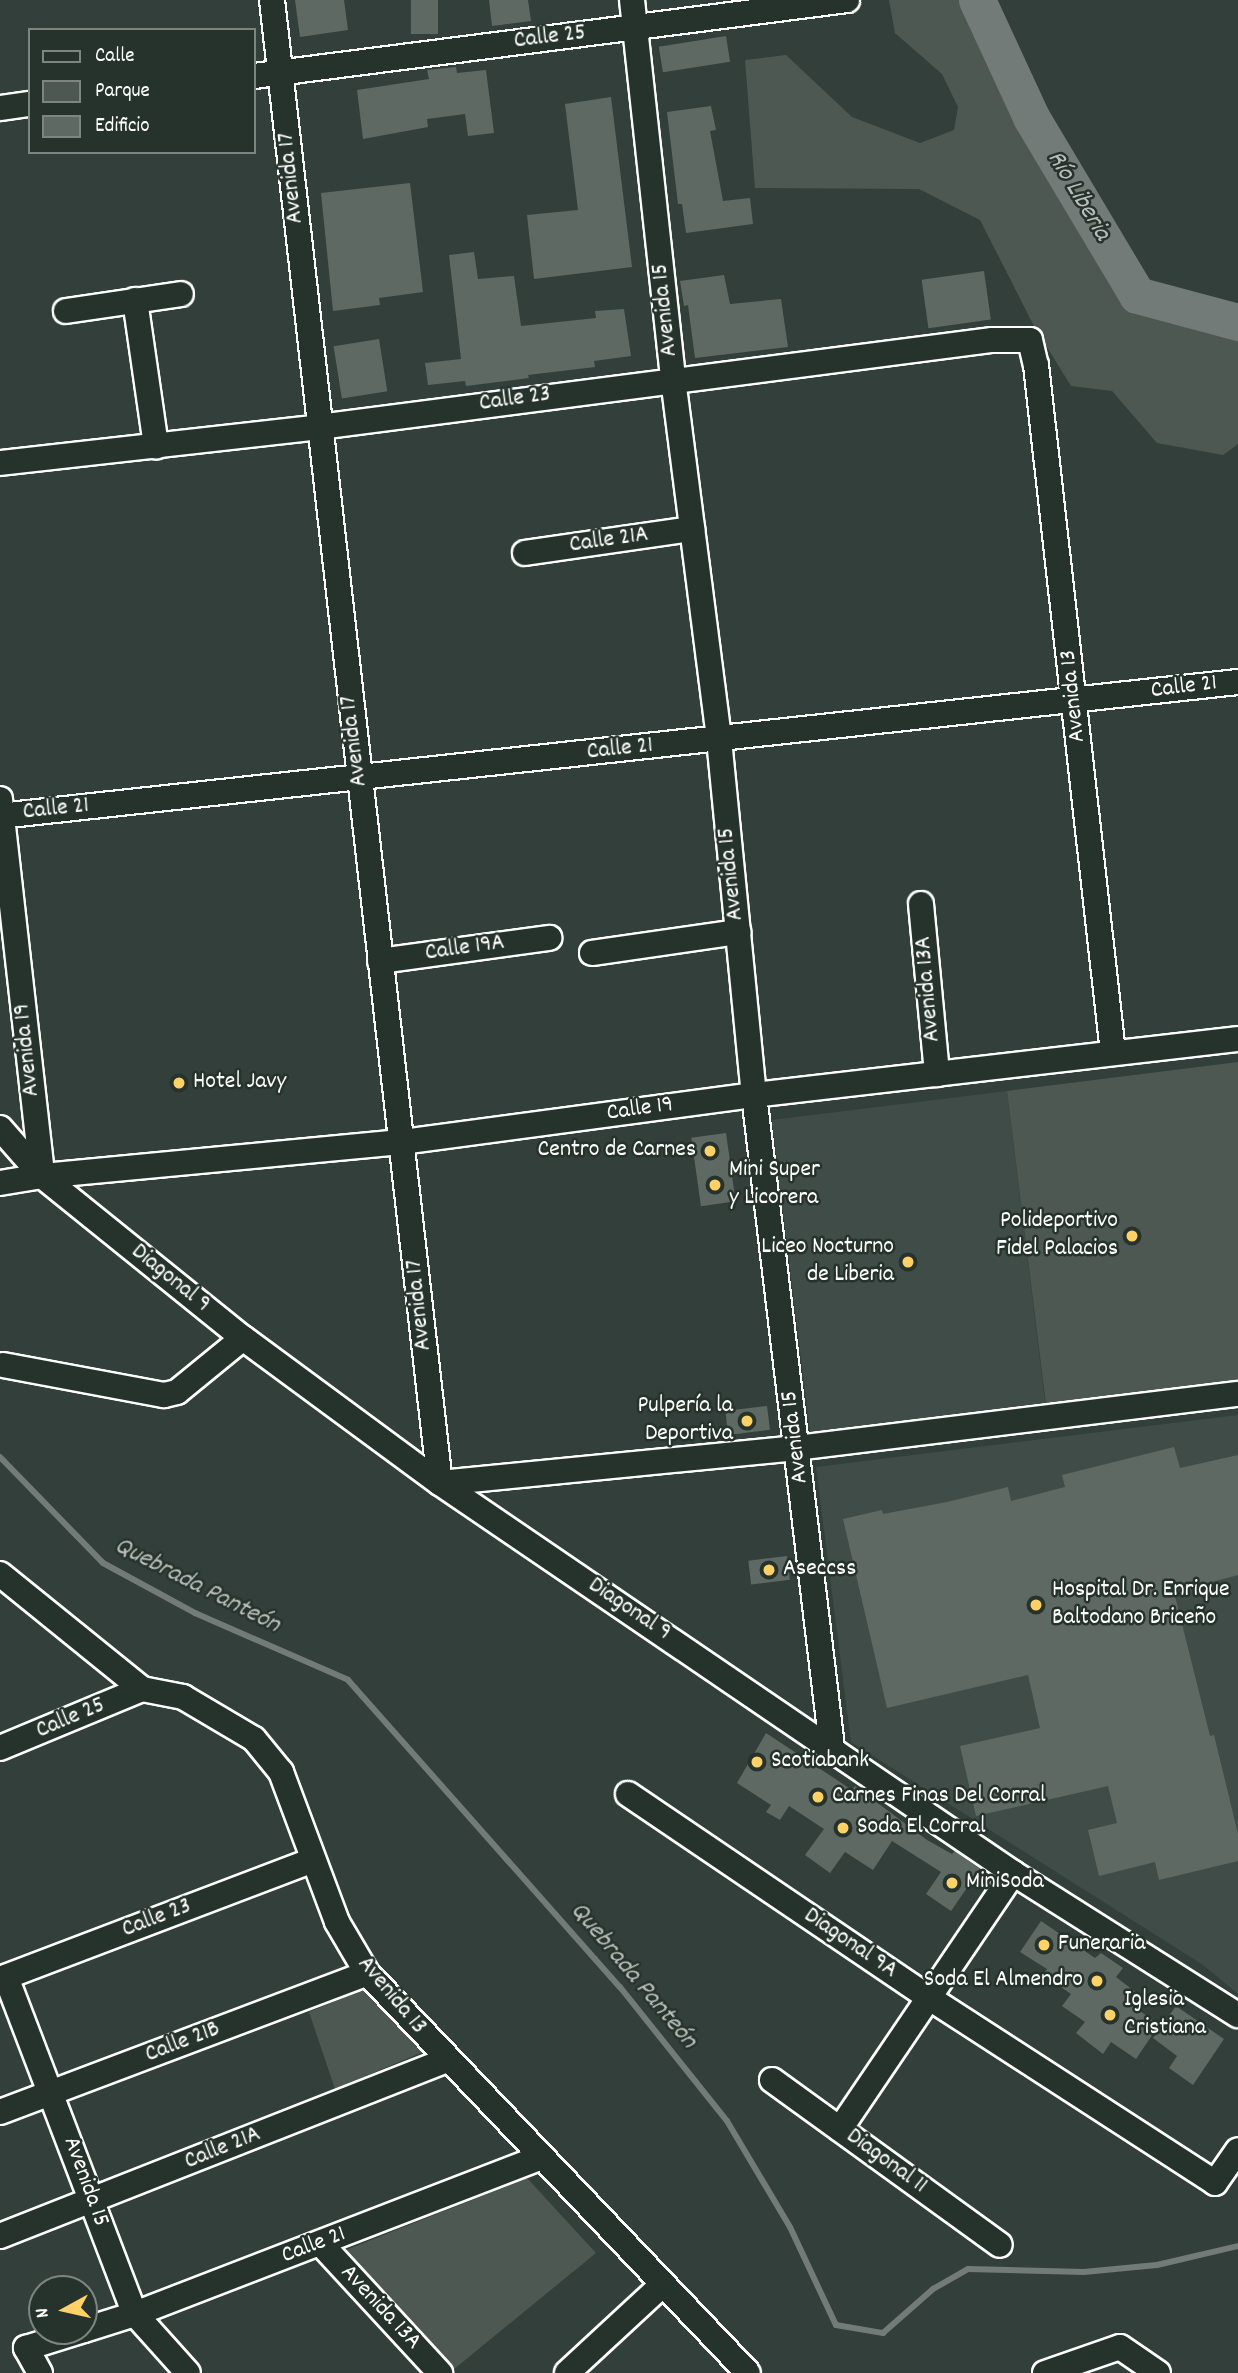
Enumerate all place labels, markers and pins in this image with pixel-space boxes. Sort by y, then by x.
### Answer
place label: Hotel Javy [193,1069,286,1097]
marker: Hotel Javy [171,1075,187,1091]
place label: Centro de Carnes [537,1137,696,1165]
marker: Centro de Carnes [702,1143,718,1159]
place label: Mini Super y Licorera [729,1157,820,1213]
marker: Mini Super y Licorera [707,1177,723,1193]
place label: Polideportivo Fidel Palacios [996,1208,1118,1264]
marker: Polideportivo Fidel Palacios [1124,1228,1140,1244]
place label: Liceo Nocturno de Liberia [761,1234,894,1290]
marker: Liceo Nocturno de Liberia [900,1254,916,1270]
place label: Pulpería la Deportiva [637,1393,733,1449]
marker: Pulpería la Deportiva [739,1413,755,1429]
place label: Aseccss [783,1556,856,1584]
marker: Aseccss [761,1562,777,1578]
place label: Hospital Dr. Enrique Baltodano Briceño [1052,1577,1229,1633]
marker: Hospital Dr. Enrique Baltodano Briceño [1026,1595,1046,1615]
place label: Scotiabank [771,1748,869,1776]
marker: Scotiabank [749,1754,765,1770]
place label: Carnes Finas Del Corral [832,1783,1046,1811]
marker: Carnes Finas Del Corral [810,1789,826,1805]
place label: Soda El Corral [857,1814,986,1842]
marker: Soda El Corral [835,1820,851,1836]
place label: MiniSoda [966,1869,1044,1897]
marker: MiniSoda [944,1875,960,1891]
place label: Funeraria [1058,1931,1145,1959]
marker: Funeraria [1036,1937,1052,1953]
place label: Soda El Almendro [924,1967,1083,1995]
marker: Soda El Almendro [1089,1973,1105,1989]
place label: Iglesia Cristiana [1124,1987,1206,2043]
marker: Iglesia Cristiana [1102,2007,1118,2023]

